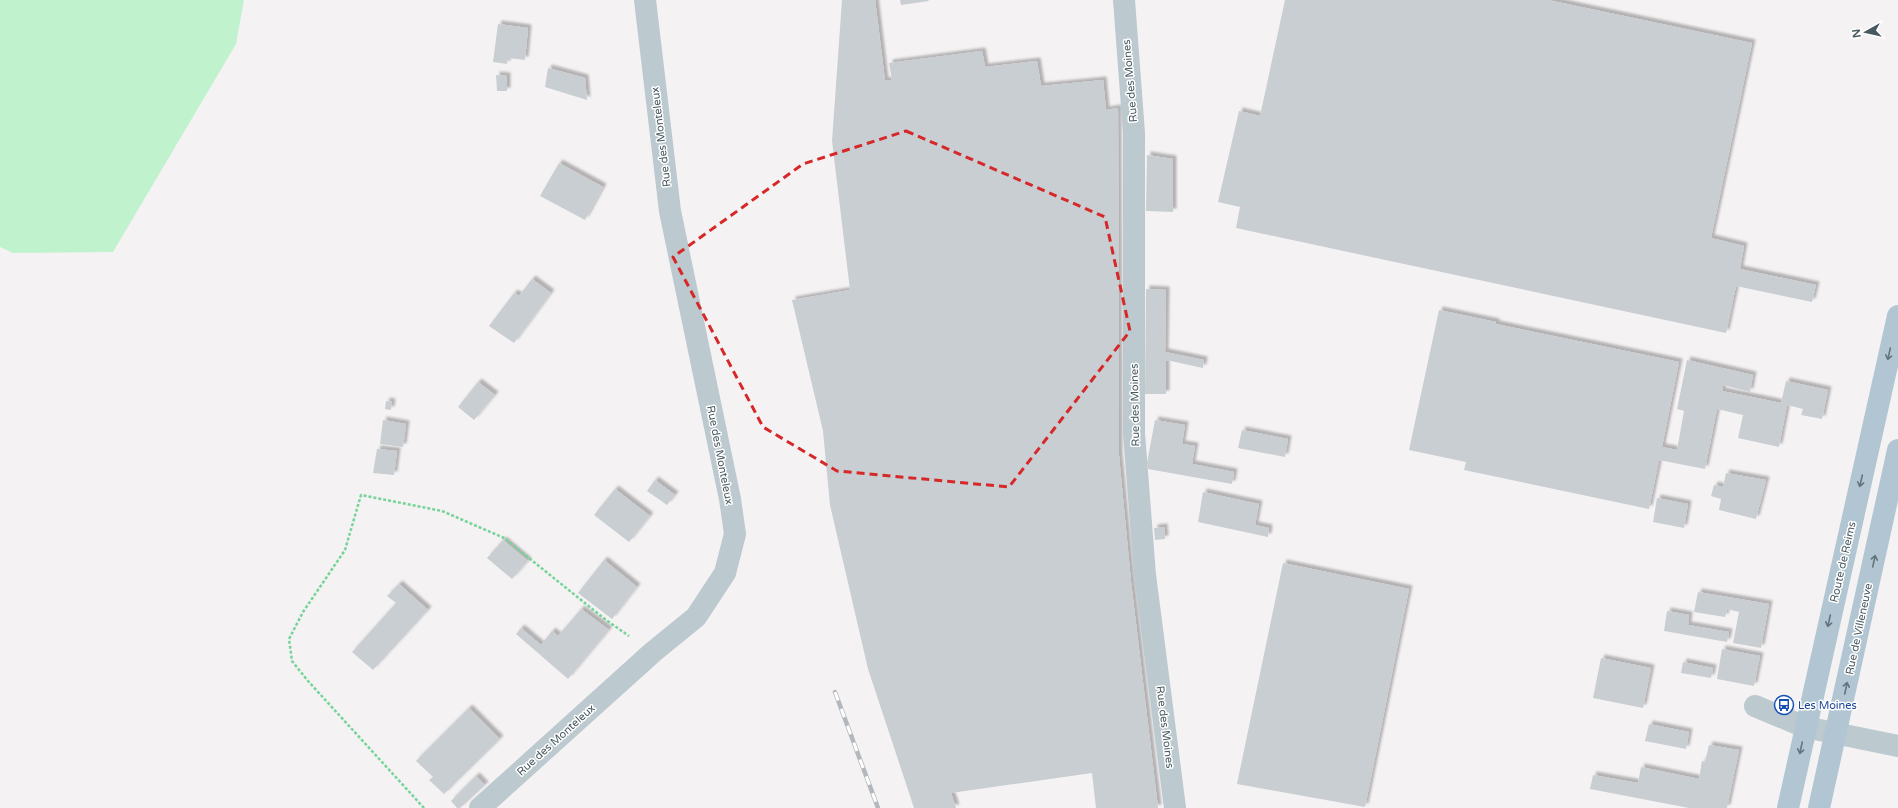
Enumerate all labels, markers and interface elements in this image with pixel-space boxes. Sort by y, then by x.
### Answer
north arrow [1846,12,1886,52]
text: N [1850,28,1864,39]
street label: Rue des Moines [1120,39,1140,123]
street label: Rue des Monteleux [648,86,674,188]
one-way arrow [1885,347,1893,360]
street label: Rue des Moines [1128,363,1142,447]
street label: Rue des Monteleux [704,404,736,506]
one-way arrow [1856,474,1864,487]
street label: Route de Reims [1827,520,1859,604]
one-way arrow [1870,555,1878,568]
street label: Rue de Villeneuve [1843,582,1875,676]
one-way arrow [1825,614,1833,627]
one-way arrow [1842,682,1850,695]
street label: Rue des Moines [1153,685,1177,769]
bus stop icon: Les Moines [1773,694,1795,716]
place label: Les Moines [1798,699,1857,712]
street label: Rue des Monteleux [514,702,598,778]
one-way arrow [1797,741,1805,754]

